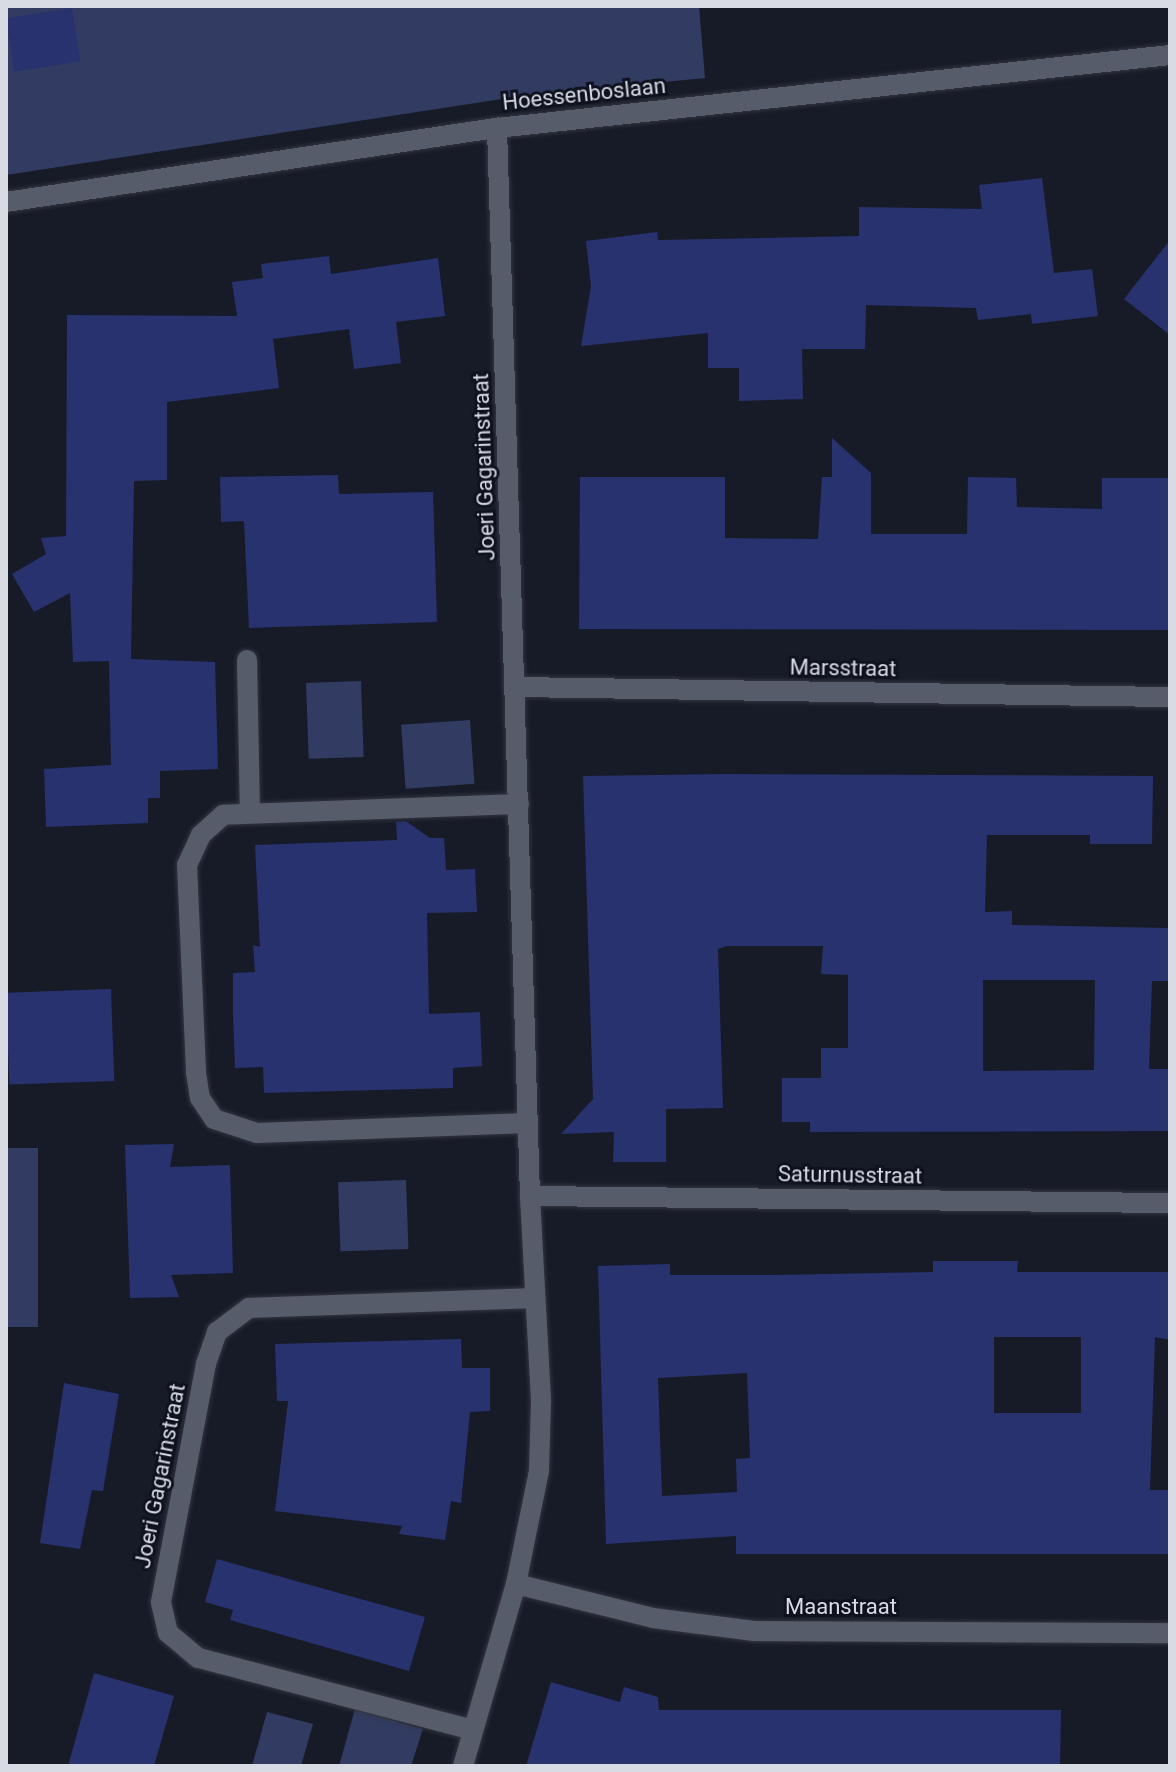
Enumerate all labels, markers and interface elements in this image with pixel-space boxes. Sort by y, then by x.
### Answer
street label: Hoessenboslaan [501,72,667,116]
street label: Joeri Gagarinstraat [468,373,500,561]
street label: Marsstraat [789,654,897,682]
street label: Saturnusstraat [778,1161,922,1189]
street label: Joeri Gagarinstraat [129,1381,191,1571]
street label: Maanstraat [785,1594,897,1620]

